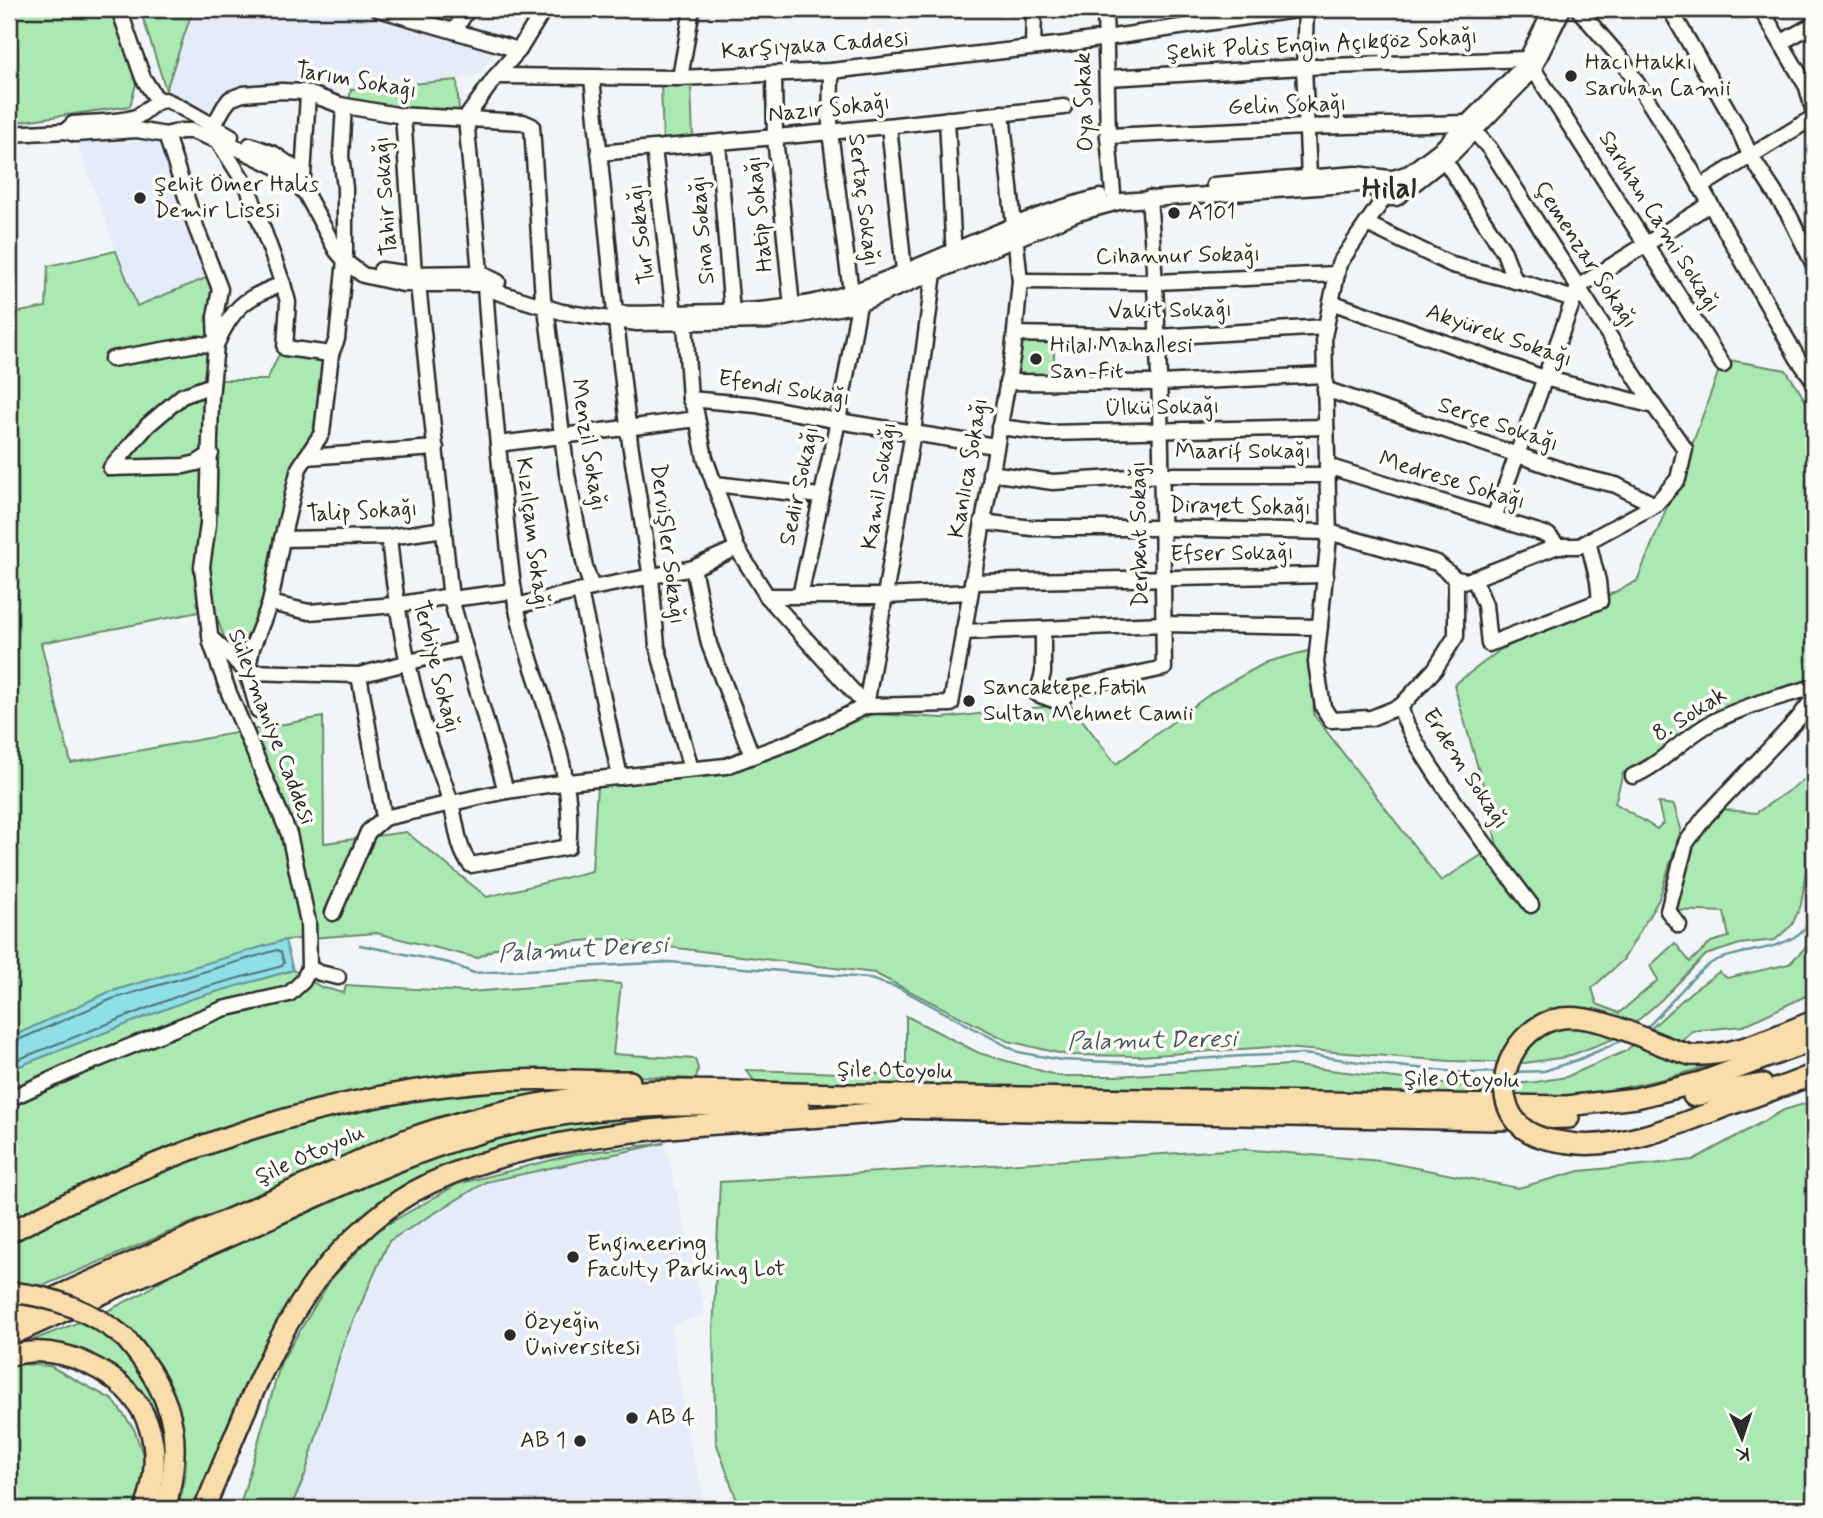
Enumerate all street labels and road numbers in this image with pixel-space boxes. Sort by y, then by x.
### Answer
street label: Şehit Polis Engin Açıkgöz Sokağı [1166,22,1478,70]
street label: Karşıyaka Caddesi [720,24,910,68]
street label: Oya Sokak [1068,52,1102,152]
street label: Tarım Sokağı [293,56,419,106]
street label: Nazır Sokağı [767,88,891,130]
street label: Gelin Sokağı [1227,89,1347,123]
street label: Saruhan Cami Sokağı [1591,125,1727,319]
street label: Sertaç Sokağı [840,132,886,268]
street label: Tahir Sokağı [367,135,405,257]
street label: Hatip Sokağı [739,154,781,274]
street label: Sina Sokağı [683,174,723,286]
street label: Çemenzar Sokağı [1526,176,1644,334]
street label: Tur Sokağı [621,182,663,286]
street label: Cihannur Sokağı [1095,240,1261,272]
street label: Vakit Sokağı [1108,295,1232,327]
street label: Akyürek Sokağı [1422,297,1576,375]
street label: Efendi Sokağı [716,364,852,414]
street label: Menzil Sokağı [563,377,613,513]
street label: Serçe Sokağı [1434,390,1562,460]
street label: Ülkü Sokağı [1104,392,1220,424]
street label: Kanlıca Sokağı [942,396,996,540]
street label: Kamil Sokağı [855,420,905,552]
street label: Sedir Sokağı [773,424,827,548]
street label: Maarif Sokağı [1175,437,1311,467]
street label: Medrese Sokağı [1375,444,1529,518]
street label: Kızılçam Sokağı [508,456,556,612]
street label: Derbent Sokağı [1124,461,1156,607]
street label: Dervişler Sokağı [642,462,692,626]
street label: Dirayet Sokağı [1169,491,1311,523]
street label: Talip Sokağı [306,494,418,530]
street label: Efser Sokağı [1170,538,1294,570]
street label: Terbiye Sokağı [405,597,467,737]
street label: Süleymaniye Caddesi [220,625,322,829]
street label: 8. Sokak [1647,681,1733,749]
street label: Erdem Sokağı [1415,703,1515,835]
street label: Şile Otoyolu [837,1055,953,1087]
street label: Şile Otoyolu [1404,1064,1520,1096]
street label: Şile Otoyolu [251,1118,369,1192]

